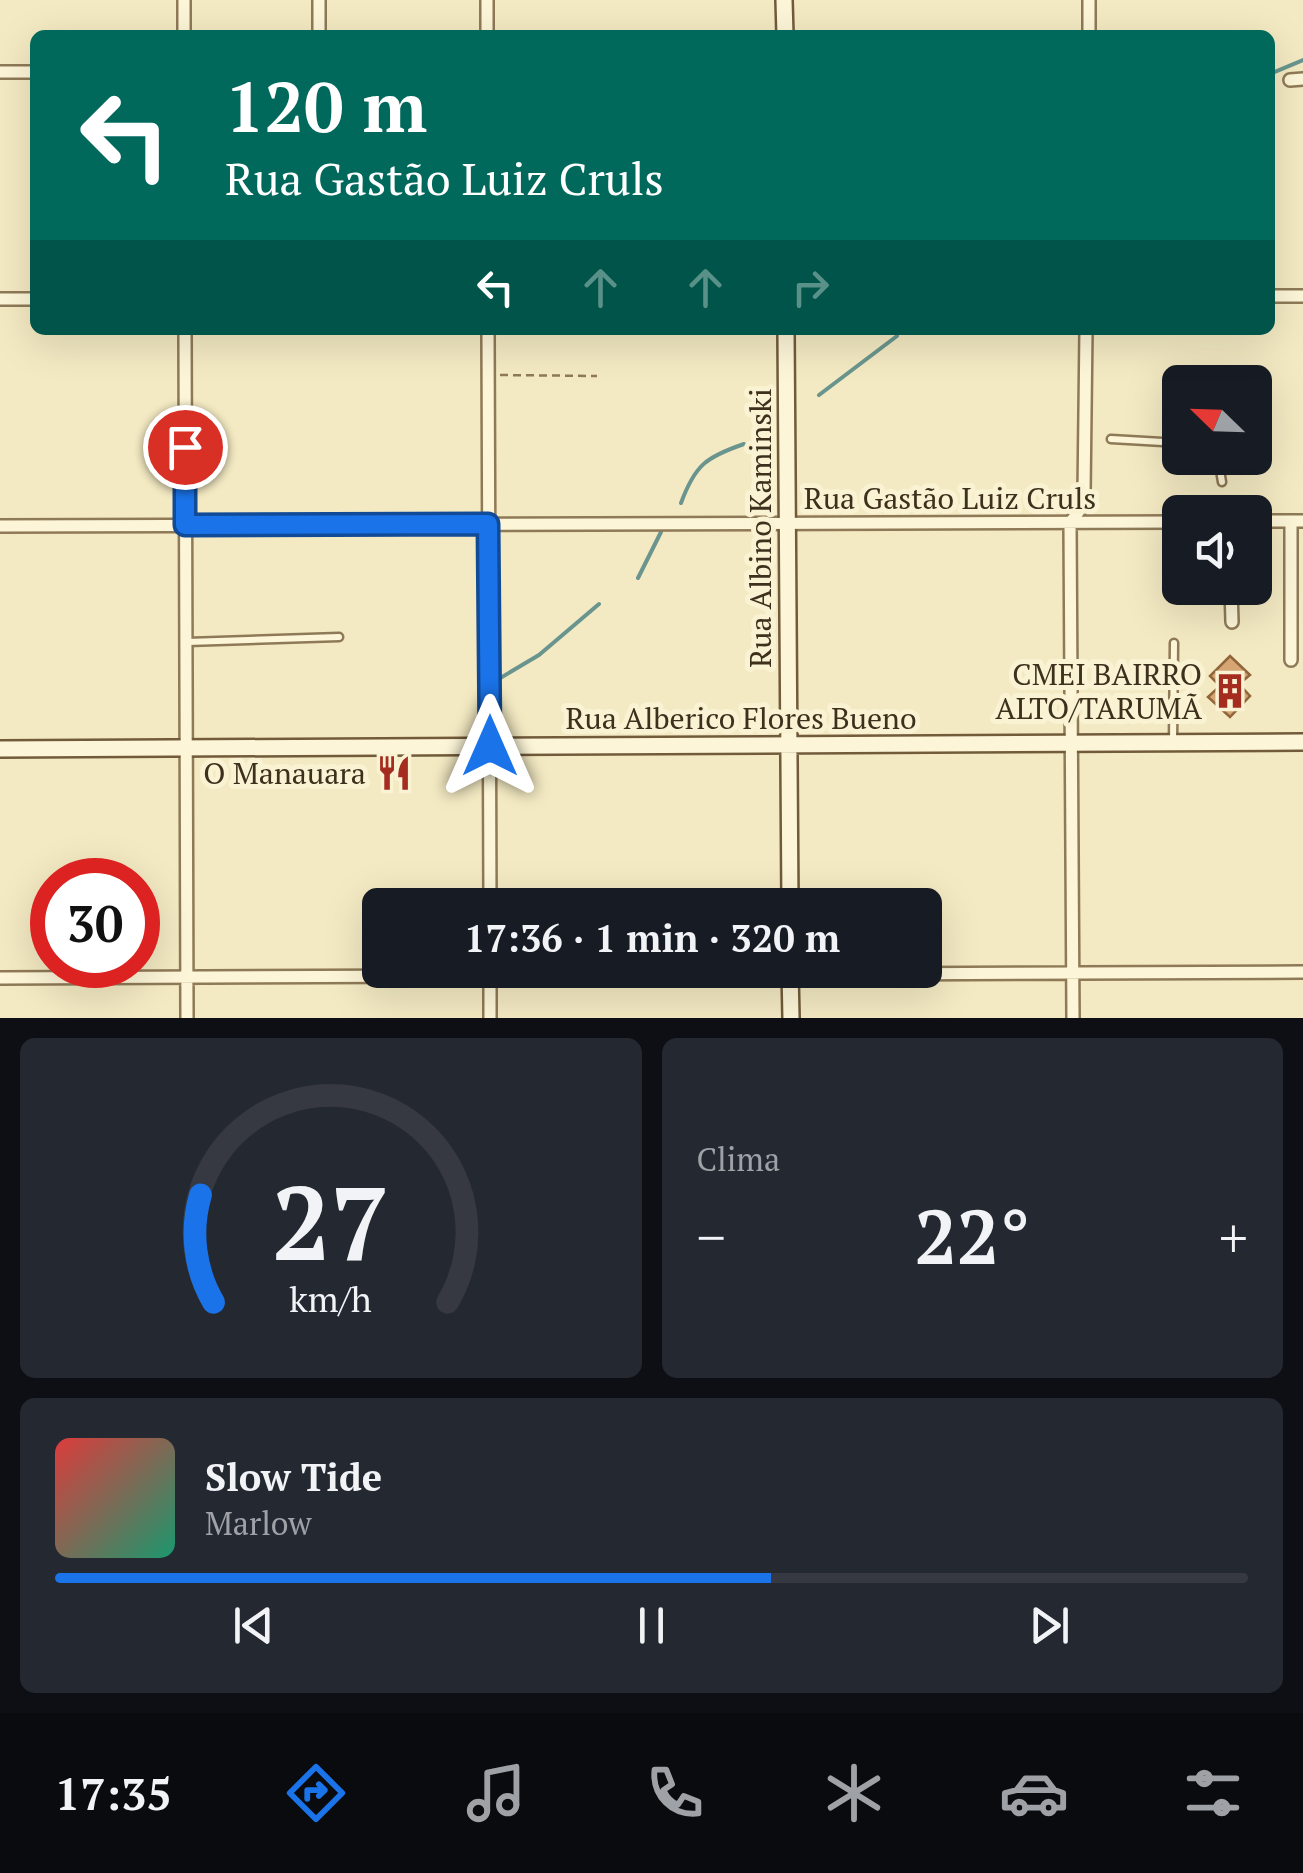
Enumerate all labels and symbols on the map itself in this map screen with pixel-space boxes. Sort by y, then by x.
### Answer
north arrow [1162,365,1272,475]
street label: Rua Albino Kaminski [740,388,780,668]
pin [143,405,228,490]
street label: Rua Gastão Luiz Cruls [804,478,1096,518]
place label: CMEI BAIRRO ALTO/TARUMÃ [995,654,1203,728]
building icon: CMEI BAIRRO ALTO/TARUMÃ [1211,672,1249,710]
position arrow [438,694,542,798]
street label: Rua Alberico Flores Bueno [565,698,917,738]
place label: O Manauara [203,753,366,793]
restaurant icon: O Manauara [375,754,413,792]
speed limit sign: 30 [30,858,160,988]

